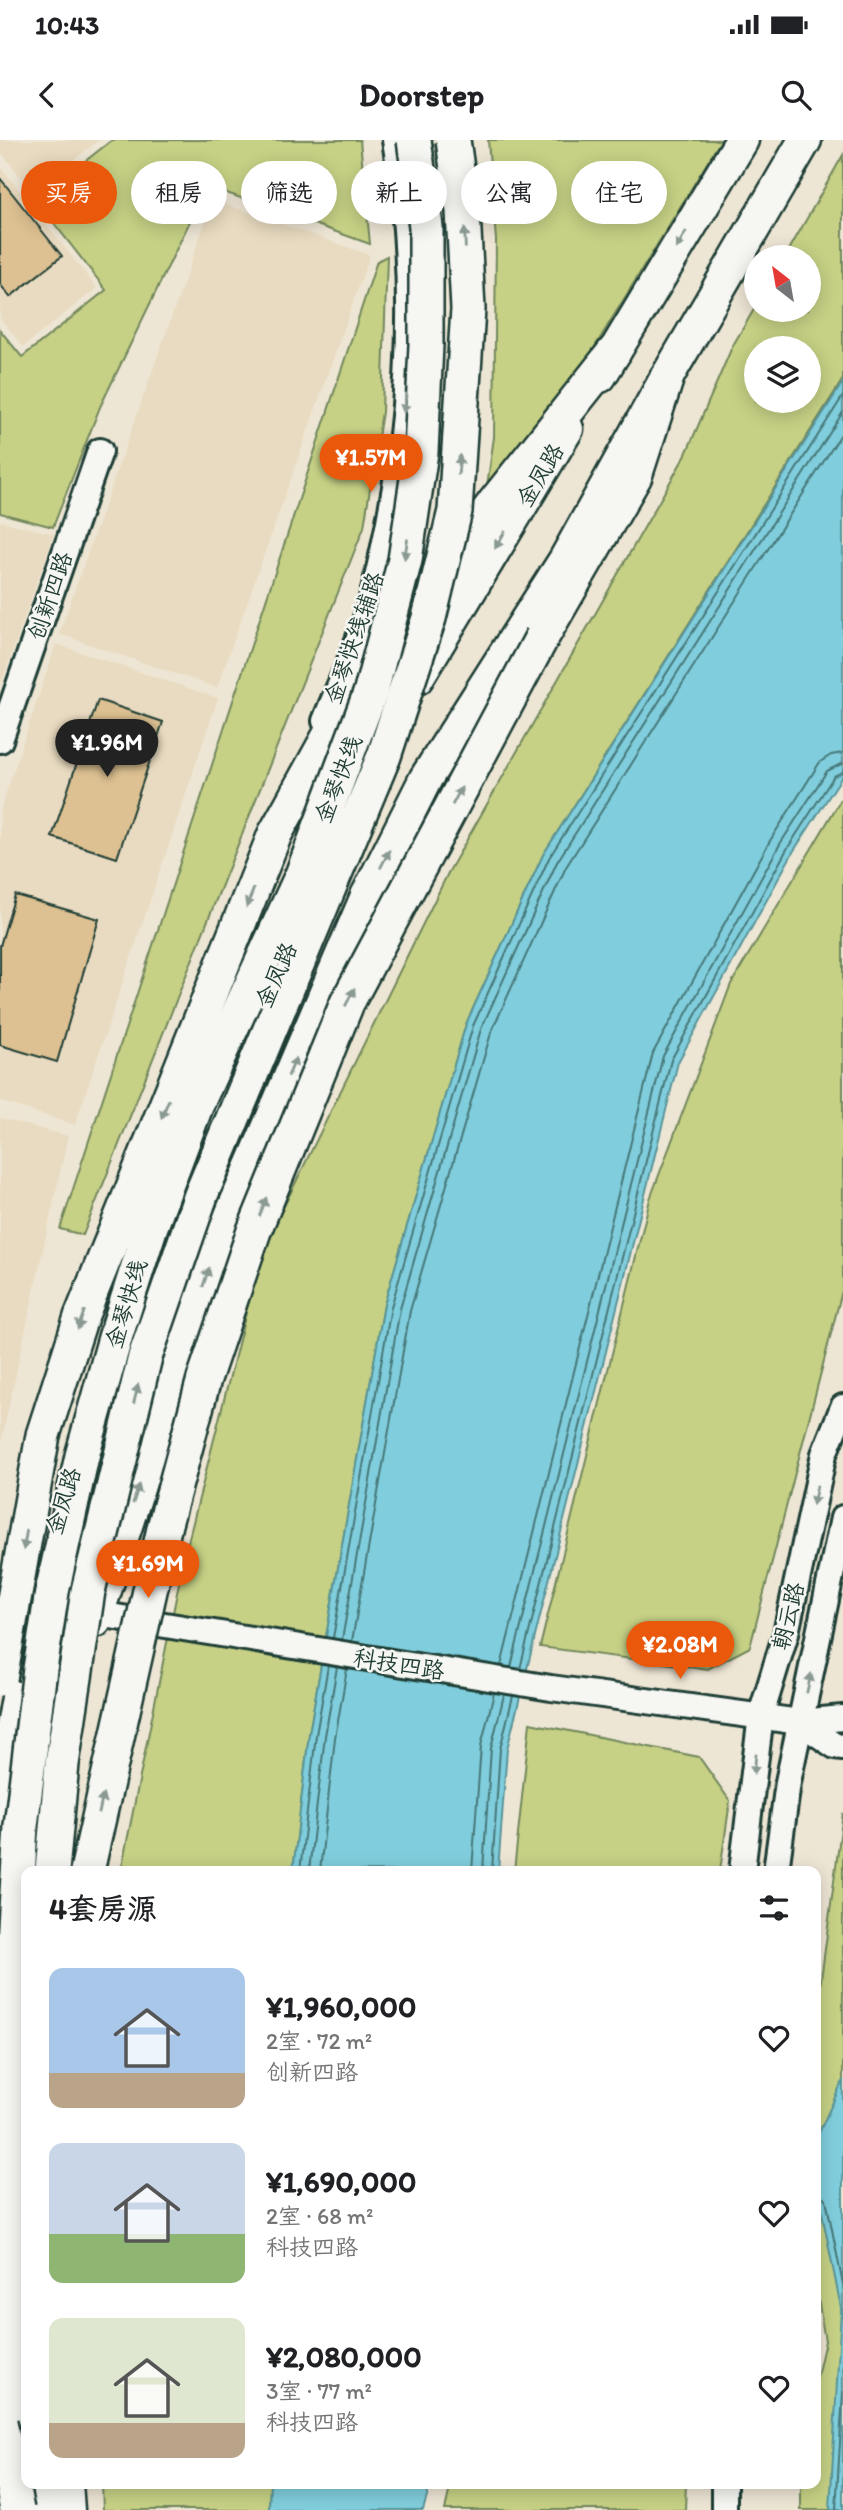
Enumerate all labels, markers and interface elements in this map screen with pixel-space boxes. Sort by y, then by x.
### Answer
text: 10:43 [35,9,99,41]
icon: back [28,76,66,114]
text: Doorstep [359,76,484,114]
icon: search [777,76,815,114]
chip: 买房 [21,161,117,224]
chip: 租房 [131,161,227,224]
chip: 筛选 [241,161,337,224]
chip: 新上 [351,161,447,224]
chip: 公寓 [461,161,557,224]
chip: 住宅 [571,161,667,224]
one-way arrow [459,226,470,248]
one-way arrow [675,231,687,250]
north arrow [744,245,821,322]
map controls [744,245,821,413]
button: layers [744,336,821,413]
one-way arrow [399,392,410,414]
pin: ¥1.57M [314,434,428,494]
street label: 金凤路 [510,438,570,512]
text: ¥1.57M [336,443,406,471]
one-way arrow [454,454,465,476]
one-way arrow [494,531,507,550]
one-way arrow [400,538,411,560]
street label: 创新四路 [22,548,78,644]
street label: 金琴快线辅路 [318,568,390,708]
pin: ¥1.96M [50,720,164,779]
text: ¥1.96M [71,728,143,756]
street label: 金琴快线 [308,731,368,827]
one-way arrow [451,786,463,806]
one-way arrow [380,849,391,869]
one-way arrow [244,887,255,908]
street label: 金凤路 [249,938,303,1012]
one-way arrow [345,987,356,1007]
one-way arrow [287,1056,298,1077]
one-way arrow [159,1098,170,1119]
one-way arrow [258,1196,269,1217]
street label: 金琴快线 [99,1256,153,1352]
one-way arrow [202,1267,212,1288]
one-way arrow [75,1309,86,1330]
one-way arrow [131,1383,142,1405]
street label: 金凤路 [40,1464,86,1538]
one-way arrow [131,1483,142,1504]
one-way arrow [809,1484,820,1506]
one-way arrow [19,1529,30,1551]
pin: ¥1.69M [91,1540,205,1600]
text: ¥1.69M [112,1549,184,1577]
street label: 朝云路 [766,1579,810,1653]
pin: ¥2.08M [623,1622,737,1681]
text: ¥2.08M [642,1630,718,1658]
street label: 科技四路 [351,1643,447,1685]
one-way arrow [803,1672,814,1694]
one-way arrow [749,1753,760,1775]
one-way arrow [96,1793,107,1815]
icon: filters [755,1889,793,1927]
text: 4套房源 [49,1890,157,1927]
text: ¥1,960,000 [266,1988,416,2025]
icon: home [105,1996,189,2080]
icon: heart [755,2019,793,2057]
text: 2室 · 72 m² [266,2027,372,2055]
text: 创新四路 [266,2058,358,2086]
text: ¥1,690,000 [266,2163,416,2200]
icon: home [105,2171,189,2255]
icon: heart [755,2194,793,2232]
text: 2室 · 68 m² [266,2202,373,2230]
text: 科技四路 [266,2233,358,2261]
text: ¥2,080,000 [266,2338,422,2375]
icon: home [105,2346,189,2430]
icon: heart [755,2369,793,2407]
text: 3室 · 77 m² [266,2377,372,2405]
text: 科技四路 [266,2408,358,2436]

